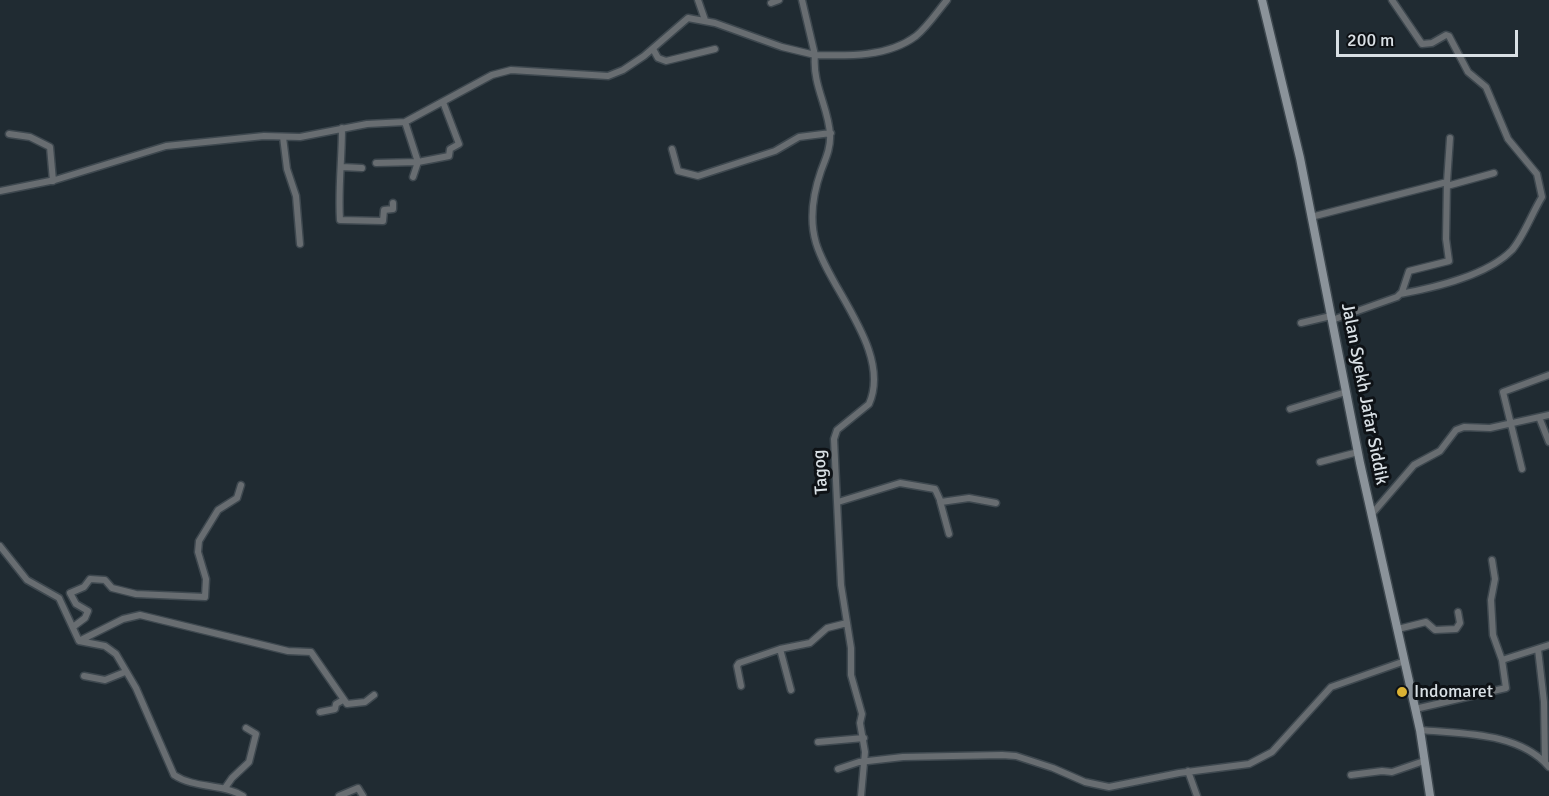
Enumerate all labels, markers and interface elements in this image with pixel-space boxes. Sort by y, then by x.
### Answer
scale bar [1339,18,1520,56]
text: 200 m [1347,29,1394,51]
street label: Jalan Syekh Jafar Siddik [1336,301,1392,487]
street label: Tagog [809,449,833,495]
place label: Indomaret [1414,681,1493,703]
marker: Indomaret [1395,685,1409,699]

